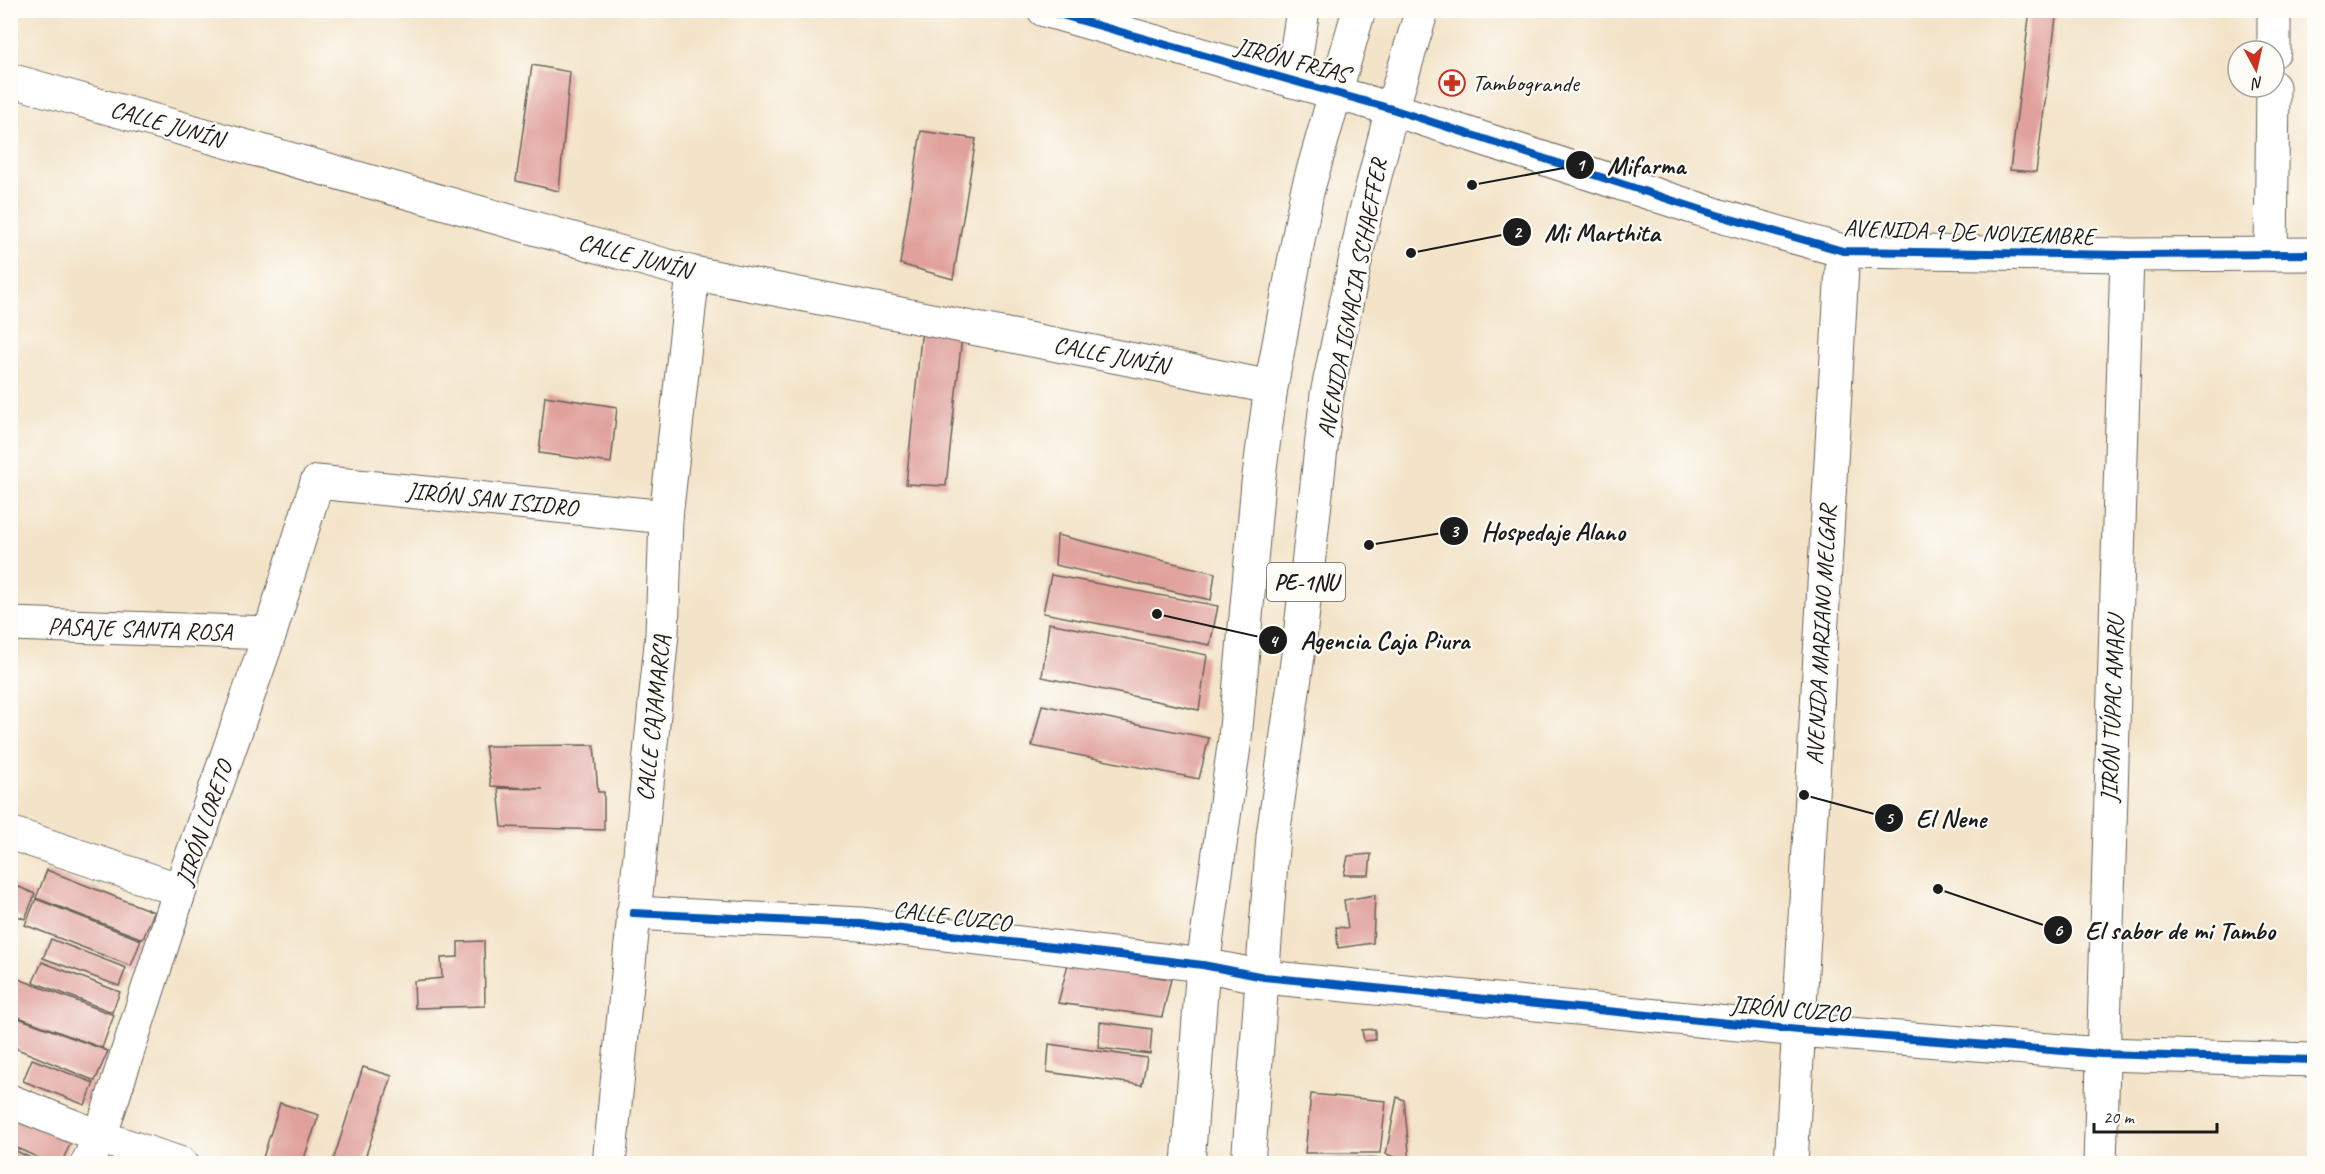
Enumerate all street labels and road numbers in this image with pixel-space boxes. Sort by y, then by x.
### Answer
street label: JIRÓN FRÍAS [1231,30,1356,91]
street label: CALLE JUNÍN [107,94,230,155]
street label: AVENIDA IGNACIA SCHAEFFER [1310,154,1394,440]
street label: AVENIDA 9 DE NOVIEMBRE [1843,213,2098,251]
street label: CALLE JUNÍN [575,227,698,286]
street label: CALLE JUNÍN [1051,329,1174,381]
street label: JIRÓN SAN ISIDRO [404,475,582,523]
street label: AVENIDA MARIANO MELGAR [1799,501,1843,766]
road number: PE-1NU [1267,563,1345,601]
street label: PASAJE SANTA ROSA [47,611,234,647]
street label: JIRÓN TÚPAC AMARU [2094,611,2130,804]
street label: CALLE CAJAMARCA [629,633,677,802]
street label: JIRÓN LORETO [168,754,240,890]
street label: CALLE CUZCO [892,894,1015,938]
street label: JIRÓN CUZCO [1729,989,1853,1029]

